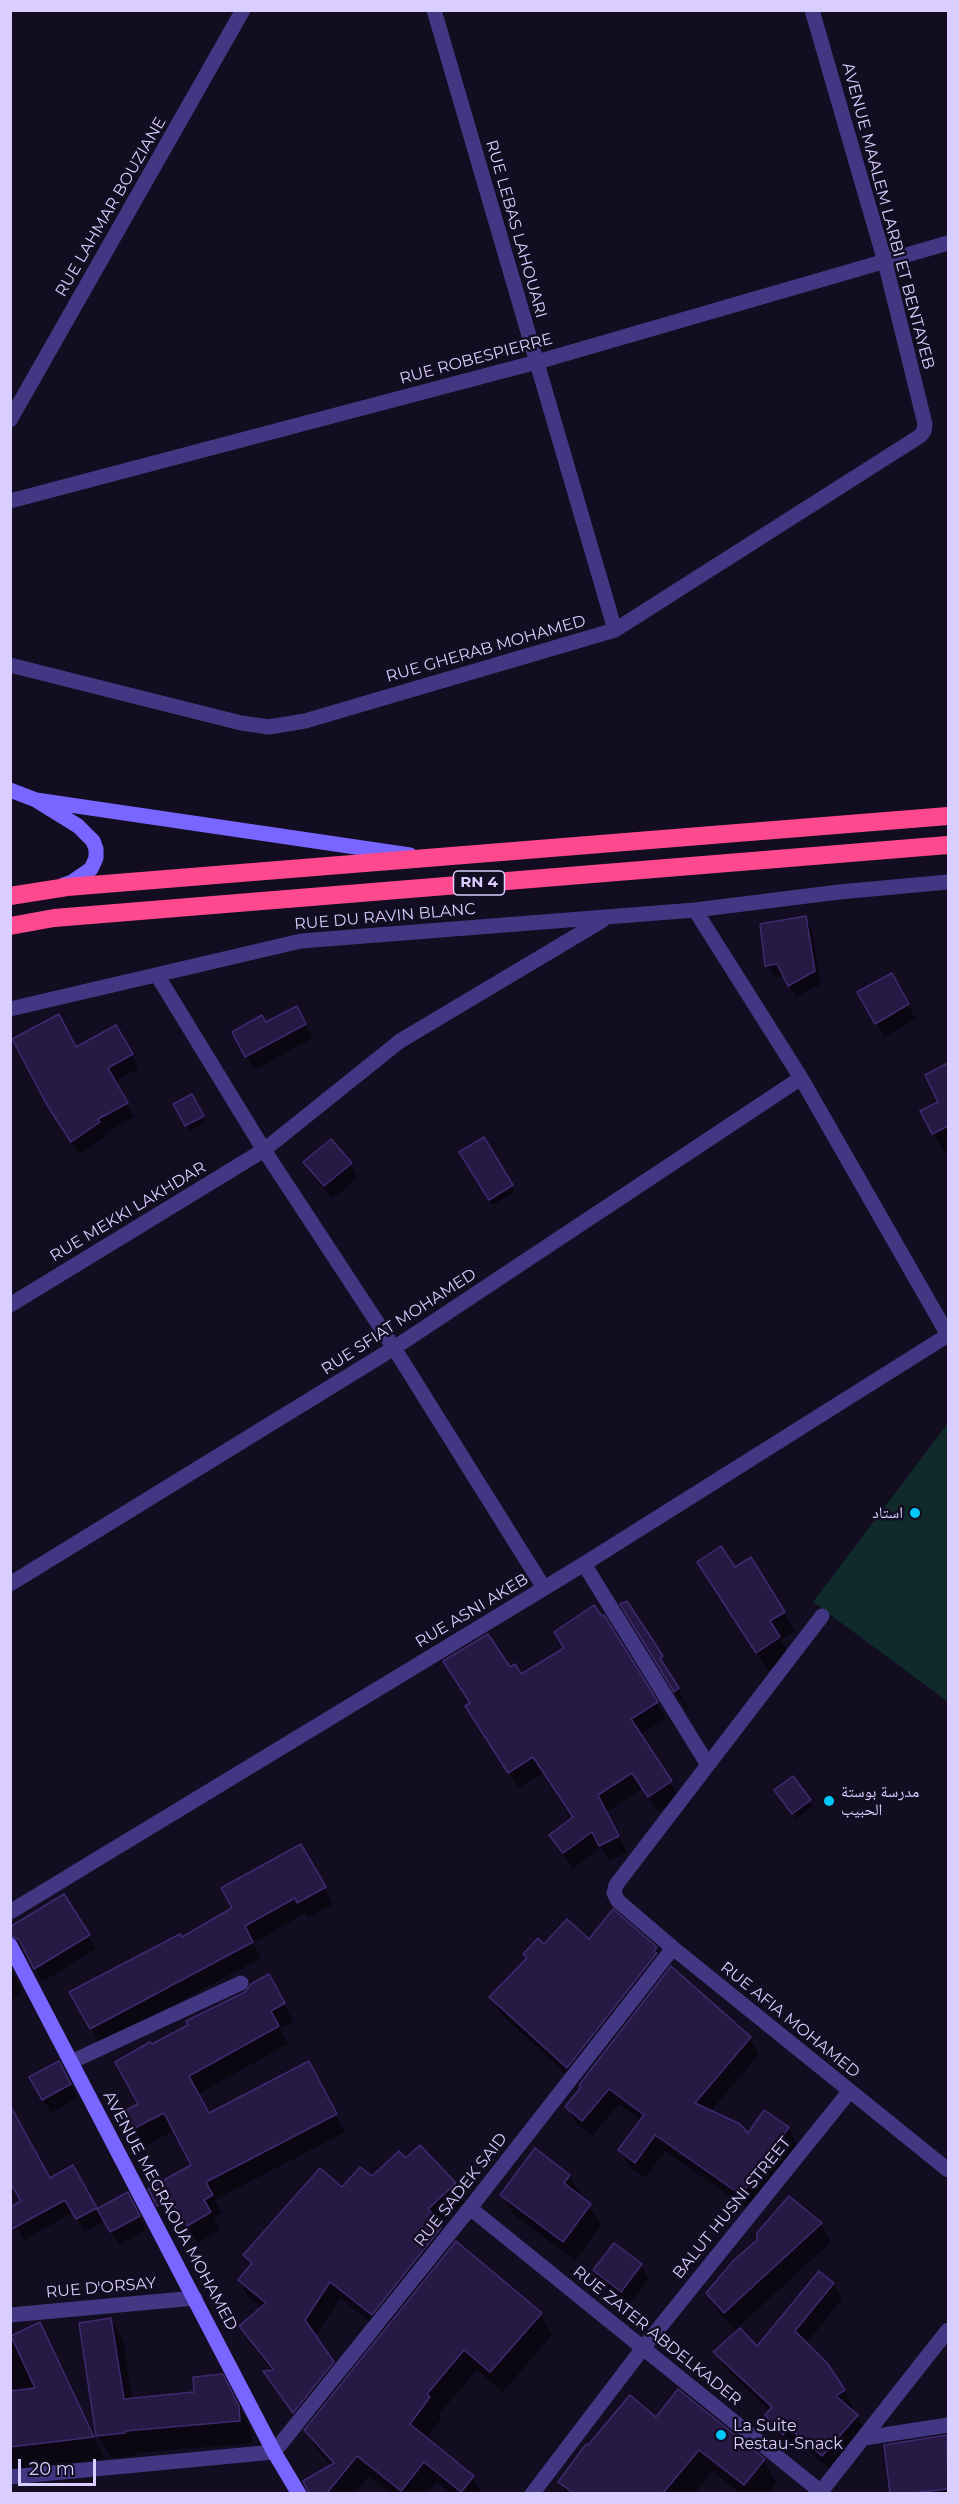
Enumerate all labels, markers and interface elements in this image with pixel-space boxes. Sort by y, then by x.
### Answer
street label: AVENUE MAALEM LARBI ET BENTAYEB [838,61,938,371]
street label: RUE LAHMAR BOUZIANE [52,114,170,300]
street label: RUE LEBAS LAHOUARI [481,138,551,320]
street label: RUE ROBESPIERRE [397,329,555,389]
street label: RUE GHERAB MOHAMED [384,611,588,687]
road number: RN 4 [454,871,504,895]
street label: RUE DU RAVIN BLANC [294,900,476,934]
street label: RUE MEKKI LAKHDAR [47,1158,209,1266]
street label: RUE SFIAT MOHAMED [318,1265,480,1379]
place label: استاد [872,1503,903,1523]
marker: استاد [908,1506,922,1520]
street label: RUE ASNI AKEB [412,1570,532,1652]
place label: مدرسة بوستة الحبيب [841,1782,919,1820]
marker: مدرسة بوستة الحبيب [822,1794,836,1808]
street label: RUE AFIA MOHAMED [716,1958,864,2082]
street label: AVENUE MEGRAOUA MOHAMED [99,2088,241,2334]
street label: RUE SADEK SAID [411,2129,511,2251]
street label: BALUT HUSNI STREET [669,2133,795,2283]
street label: RUE ZATER ABDELKADER [569,2262,745,2410]
street label: RUE D'ORSAY [45,2274,157,2302]
place label: La Suite Restau-Snack [733,2416,843,2454]
marker: La Suite Restau-Snack [714,2428,728,2442]
scale bar [21,2447,99,2485]
text: 20 m [29,2458,75,2480]

